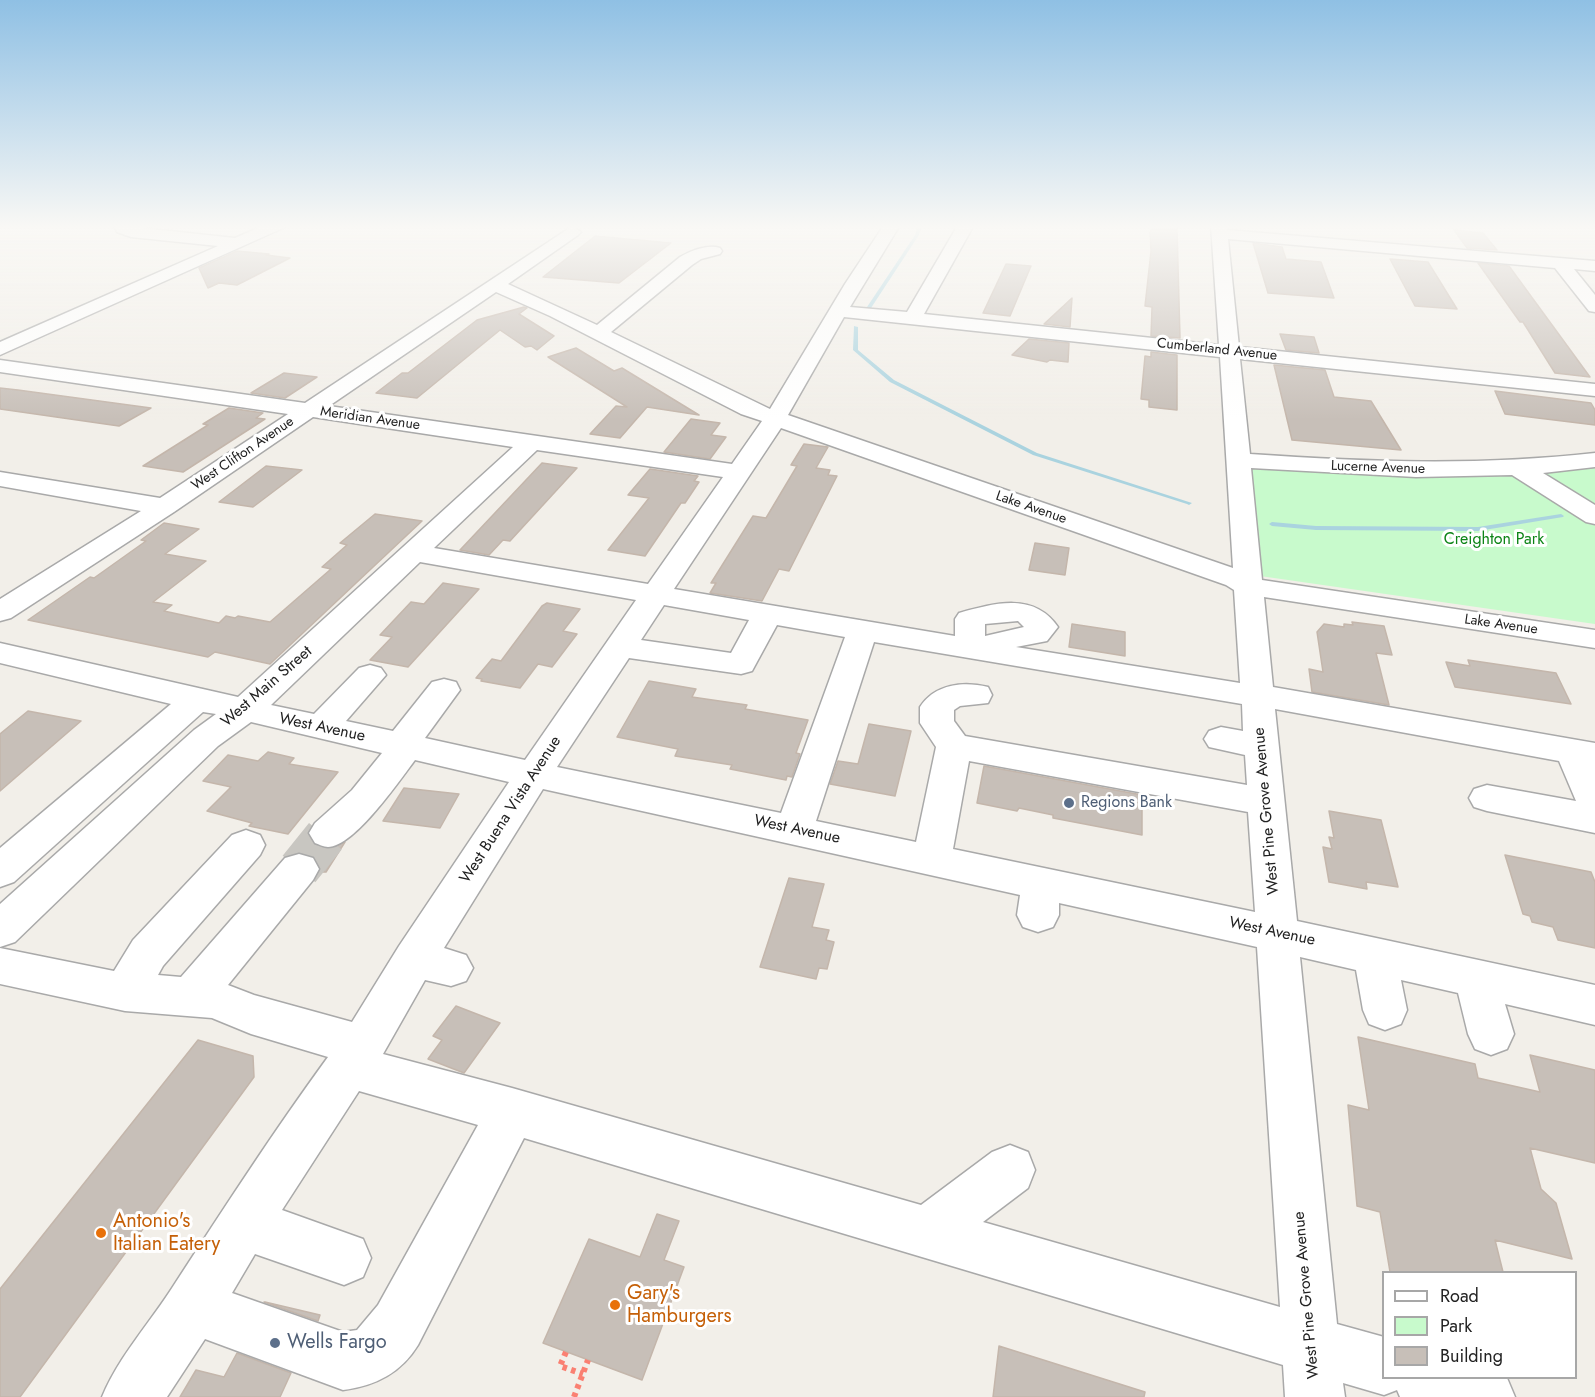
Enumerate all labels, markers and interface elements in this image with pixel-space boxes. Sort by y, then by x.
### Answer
street label: Cumberland Avenue [1156,335,1278,365]
street label: Meridian Avenue [319,404,421,434]
street label: West Clifton Avenue [189,414,297,494]
street label: Lucerne Avenue [1331,458,1425,478]
street label: Lake Avenue [993,488,1069,528]
park label: Creighton Park [1444,530,1544,550]
street label: Lake Avenue [1463,612,1539,638]
street label: West Main Street [218,642,316,732]
street label: West Avenue [277,709,367,747]
street label: West Pine Grove Avenue [1250,726,1284,896]
street label: West Buena Vista Avenue [456,733,566,887]
place label: Regions Bank [1081,793,1172,813]
marker: Regions Bank [1062,796,1076,810]
street label: West Avenue [752,811,842,849]
street label: West Avenue [1227,913,1317,951]
place label: Antonio's Italian Eatery [113,1210,220,1257]
street label: West Pine Grove Avenue [1290,1210,1324,1380]
marker: Antonio's Italian Eatery [94,1226,108,1240]
legend [1382,1271,1577,1379]
place label: Gary's Hamburgers [627,1282,732,1329]
text: Road [1440,1283,1479,1309]
marker: Gary's Hamburgers [608,1298,622,1312]
text: Park [1440,1313,1472,1339]
place label: Wells Fargo [287,1331,387,1355]
marker: Wells Fargo [268,1336,282,1350]
text: Building [1440,1343,1503,1369]

